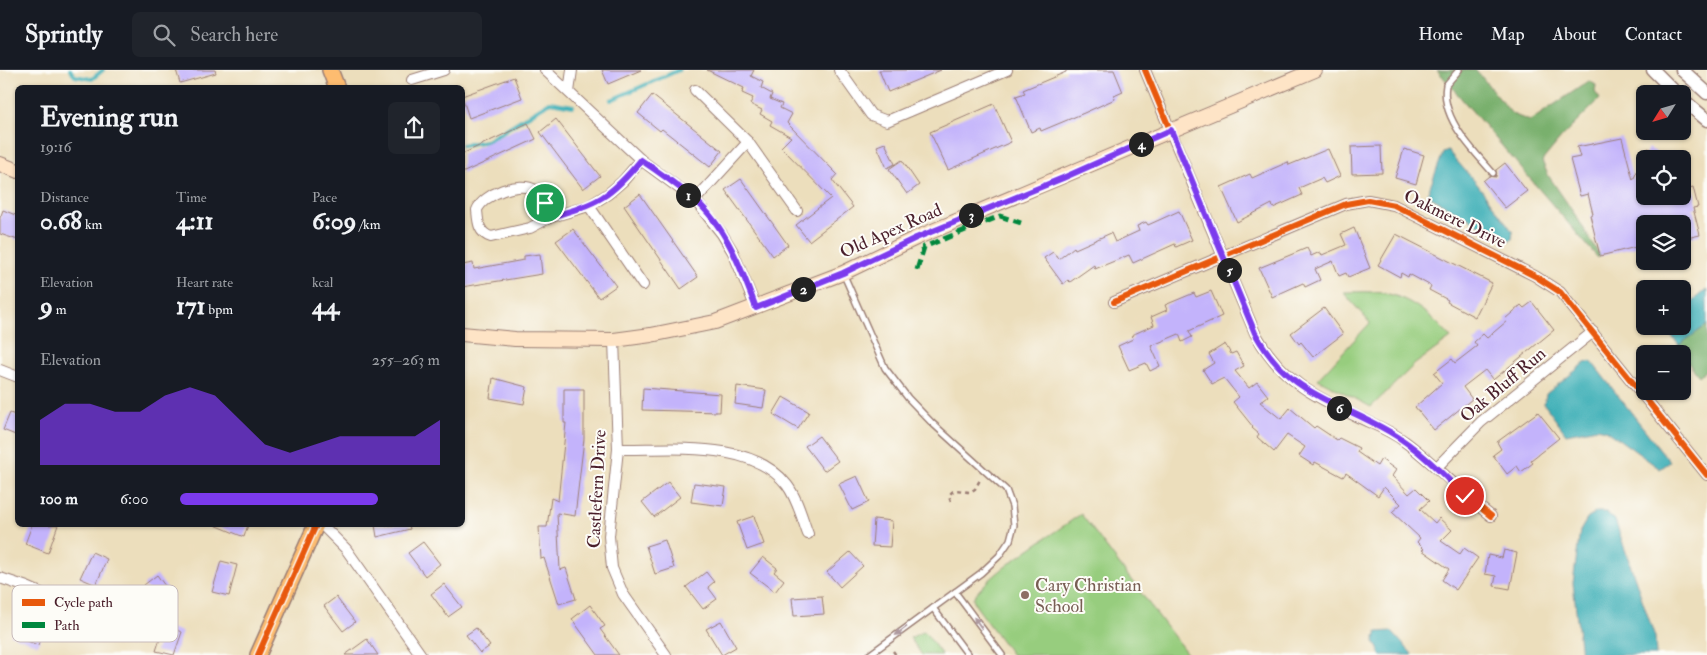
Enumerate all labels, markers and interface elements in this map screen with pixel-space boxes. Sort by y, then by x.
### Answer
search box [132,12,482,57]
text: Sprintly [25,19,102,50]
icon: search [150,21,178,49]
text: Search here [190,23,278,47]
text: Home [1418,23,1463,46]
text: Map [1491,23,1525,46]
text: About [1553,23,1597,46]
text: Contact [1625,23,1682,46]
north arrow [1636,85,1691,140]
map controls [1636,85,1691,400]
text: Evening run [40,100,178,135]
button: share [388,102,440,154]
pin: 4 [1128,132,1154,156]
text: 4 [1138,136,1145,153]
text: 19:16 [40,137,72,157]
button: locate [1636,150,1691,205]
pin [524,182,566,224]
pin: 1 [676,182,700,208]
street label: Oakmere Drive [1400,184,1510,254]
text: 1 [686,187,691,204]
text: Distance [40,189,89,206]
text: Time [176,189,207,206]
text: Pace [312,189,337,206]
icon: arrive [531,189,559,217]
street label: Old Apex Road [836,198,946,264]
pin: 3 [958,202,984,228]
text: 0.68 [40,206,82,237]
text: 4:11 [176,206,214,237]
text: 6:09 [312,206,356,237]
text: 3 [969,207,974,224]
button: layers [1636,215,1691,270]
text: km [82,216,102,233]
text: /km [356,216,381,233]
pin: 5 [1216,258,1242,282]
text: 5 [1226,262,1233,279]
text: Elevation [40,274,93,291]
text: Heart rate [176,274,233,291]
text: kcal [312,274,333,291]
pin: 2 [790,276,816,302]
button: + [1636,280,1691,335]
text: 2 [800,281,807,298]
text: 9 [40,291,53,322]
text: 171 [176,291,205,322]
text: 44 [312,291,339,322]
text: m [53,301,67,318]
text: bpm [205,301,233,318]
street label: Oak Bluff Run [1455,342,1551,428]
button: − [1636,345,1691,400]
text: Elevation [40,350,101,370]
text: 255–263 m [372,350,440,370]
pin: 6 [1326,396,1352,420]
text: 6 [1336,400,1343,417]
street label: Castlefern Drive [582,429,612,549]
pin [1444,475,1486,517]
icon: check [1451,482,1479,510]
text: 100 m [40,489,78,509]
text: 6:00 [120,489,148,509]
place label: Cary Christian School [1035,574,1142,618]
legend [12,585,178,642]
marker: Cary Christian School [1019,589,1031,601]
text: Cycle path [54,594,114,612]
one-way arrow [973,616,983,630]
text: Path [54,617,80,634]
one-way arrow [895,626,908,637]

